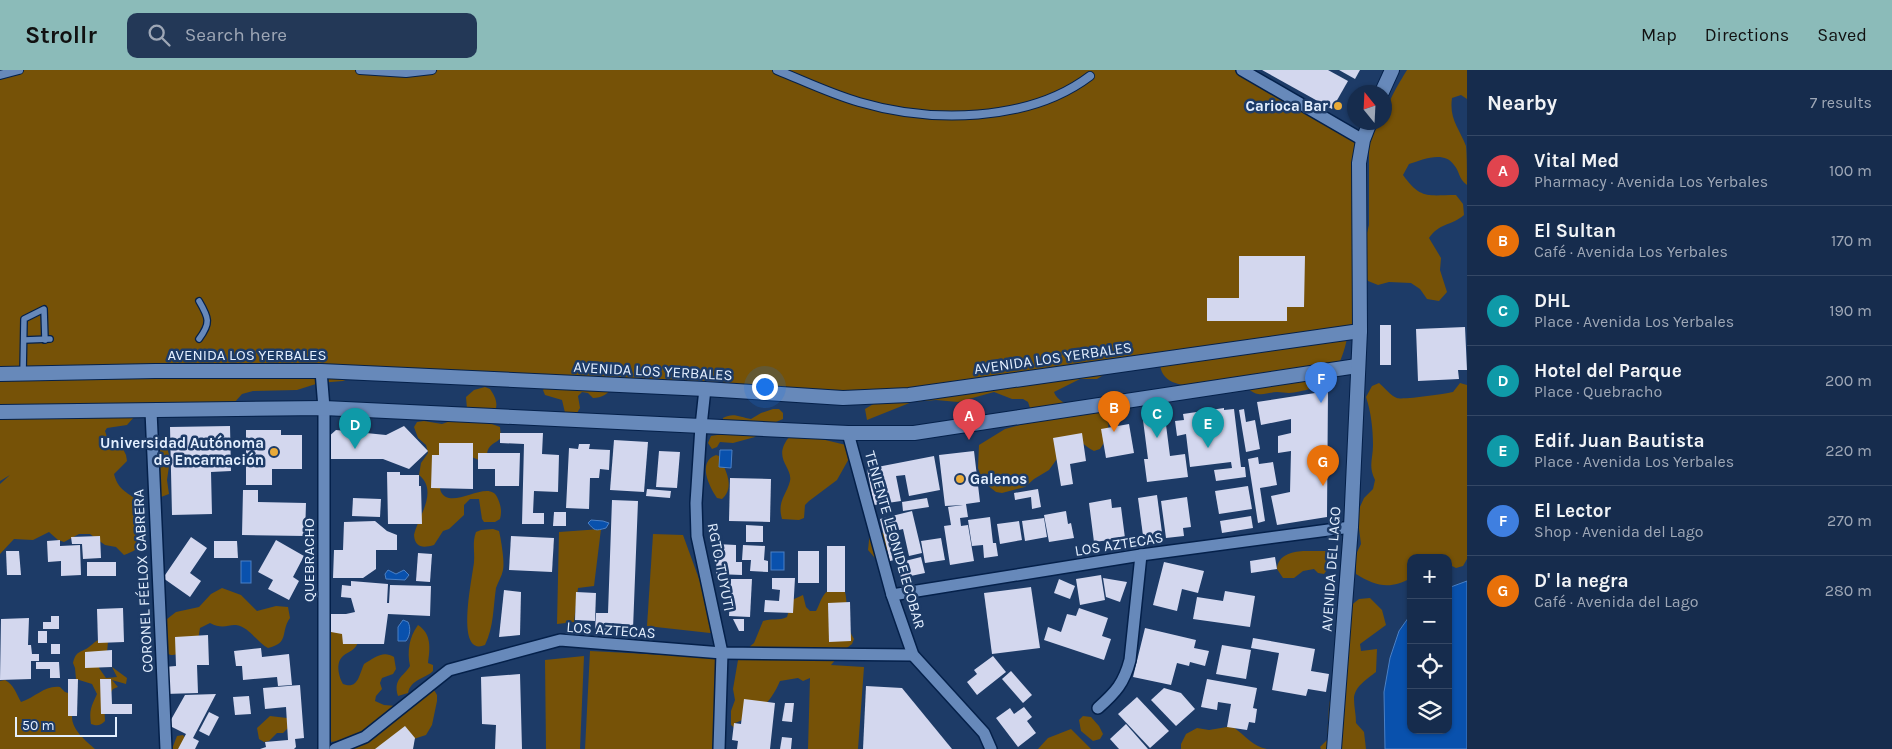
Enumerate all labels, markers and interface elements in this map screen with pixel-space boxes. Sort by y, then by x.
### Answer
search box [127,13,477,58]
text: Strollr [25,21,97,49]
icon: search [145,21,173,49]
text: Search here [185,24,287,46]
text: Map [1641,24,1677,46]
text: Directions [1705,24,1789,46]
text: Saved [1817,24,1867,46]
north arrow [1347,85,1392,130]
text: Nearby [1487,91,1557,115]
text: 7 results [1810,93,1872,112]
place label: Carioca Bar [1246,97,1328,115]
marker: Carioca Bar [1332,100,1344,112]
text: Vital Med [1534,150,1619,172]
text: A [1498,161,1508,180]
text: 100 m [1829,161,1872,180]
text: Pharmacy · Avenida Los Yerbales [1534,172,1768,191]
text: El Sultan [1534,220,1616,242]
text: B [1498,231,1508,250]
text: 170 m [1831,231,1872,250]
text: Café · Avenida Los Yerbales [1534,242,1728,261]
text: DHL [1534,290,1570,312]
text: C [1498,301,1508,320]
text: 190 m [1829,301,1872,320]
text: Place · Avenida Los Yerbales [1534,312,1734,331]
street label: AVENIDA LOS YERBALES [973,338,1133,378]
street label: AVENIDA LOS YERBALES [167,346,327,364]
street label: AVENIDA LOS YERBALES [573,358,733,384]
text: Hotel del Parque [1534,360,1682,382]
pin: F [1305,362,1337,403]
text: D [1498,371,1508,390]
text: 200 m [1825,371,1872,390]
your location [752,374,778,400]
text: Place · Quebracho [1534,382,1662,401]
pin: B [1098,391,1130,432]
pin: C [1141,397,1173,438]
pin: A [953,399,985,440]
pin: E [1192,407,1224,448]
pin: D [339,408,371,449]
text: Edif. Juan Bautista [1534,430,1705,452]
place label: Universidad Autónoma de Encarnación [100,434,264,469]
text: E [1498,441,1508,460]
text: 220 m [1825,441,1872,460]
pin: G [1307,445,1339,486]
marker: Universidad Autónoma de Encarnación [268,446,280,458]
street label: TENIENTE LEONIDE ECOBAR [861,449,929,631]
text: Place · Avenida Los Yerbales [1534,452,1734,471]
place label: Galenos [970,470,1027,488]
marker: Galenos [954,473,966,485]
street label: CORONEL FÉELOX CABRERA [129,488,157,673]
text: El Lector [1534,500,1611,522]
street label: AVENIDA DEL LAGO [1318,506,1344,632]
text: F [1499,511,1507,530]
text: 270 m [1827,511,1872,530]
street label: QUEBRACHO [300,518,318,602]
street label: RGTO. TUYUTI [704,521,738,613]
text: Shop · Avenida del Lago [1534,522,1704,541]
street label: LOS AZTECAS [1073,528,1165,560]
map controls [1407,554,1452,734]
button: + [1407,554,1452,599]
text: D' la negra [1534,570,1629,592]
text: G [1498,581,1508,600]
text: 280 m [1825,581,1872,600]
text: Café · Avenida del Lago [1534,592,1698,611]
button: − [1407,599,1452,644]
street label: LOS AZTECAS [566,618,656,642]
button: locate [1407,644,1452,689]
button: layers [1407,689,1452,734]
scale bar [15,714,118,737]
text: 50 m [22,717,55,734]

